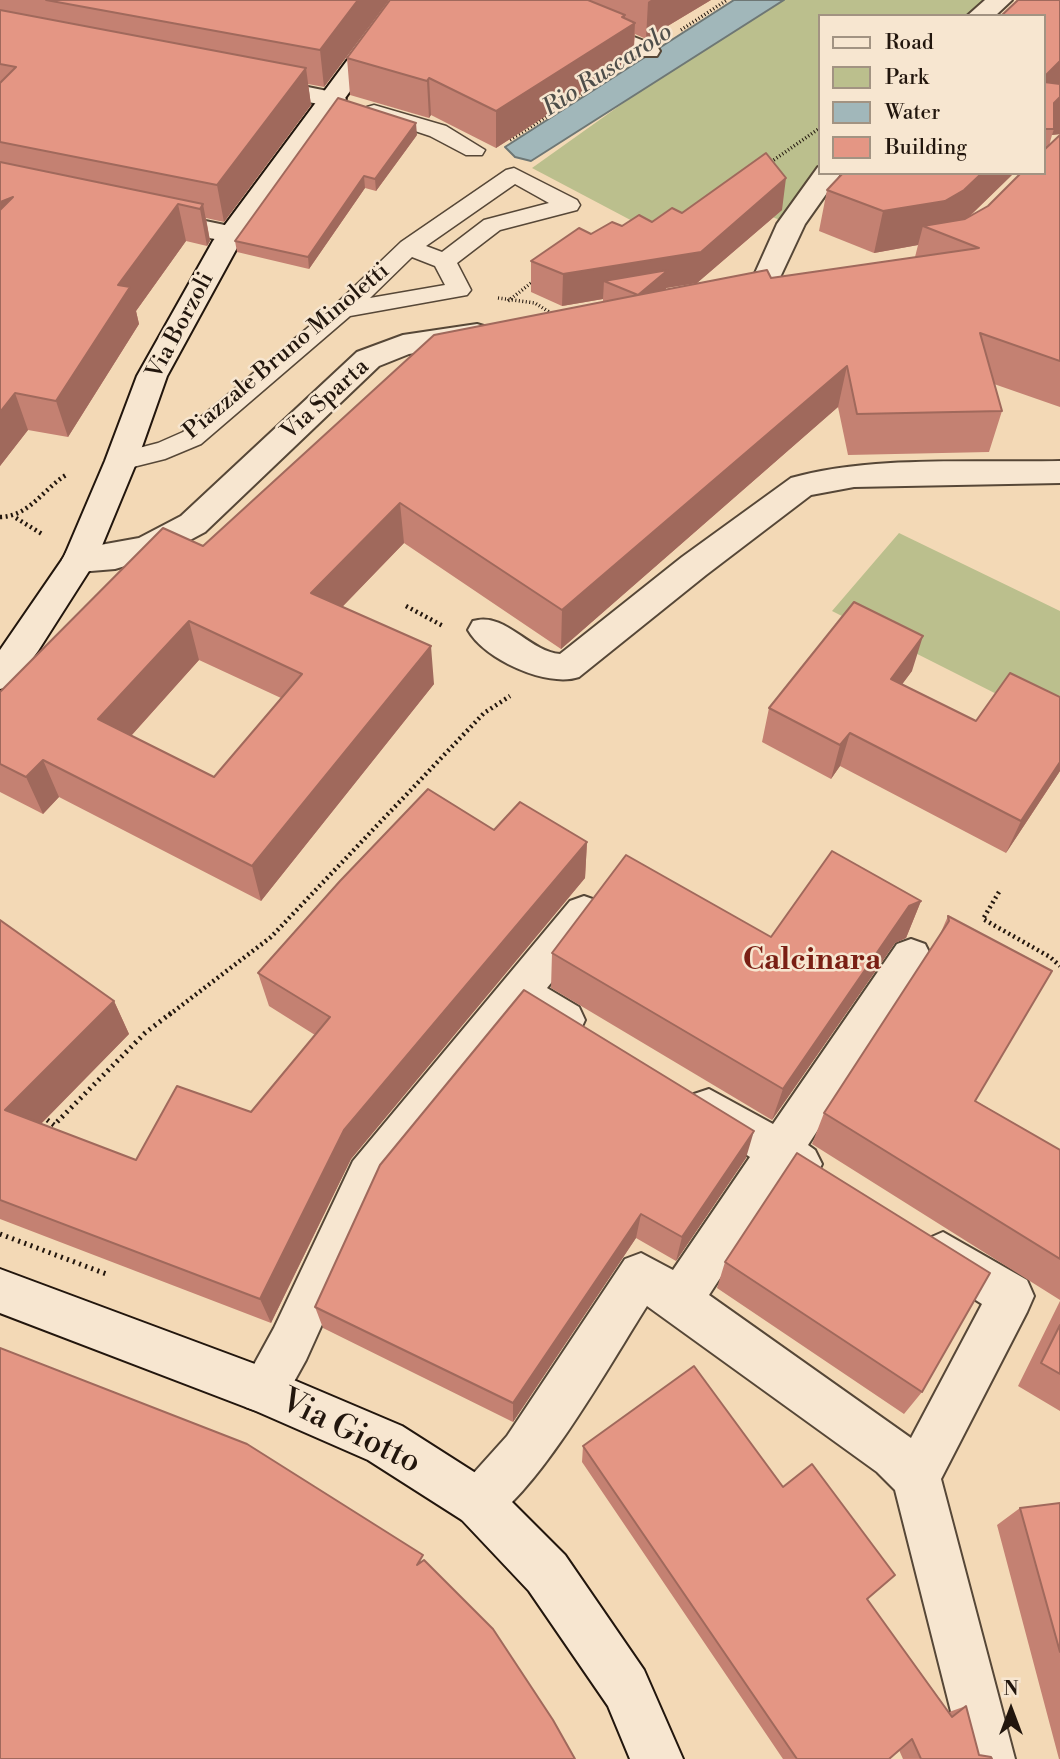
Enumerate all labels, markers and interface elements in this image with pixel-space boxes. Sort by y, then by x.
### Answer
legend [818,14,1046,175]
water label: Rio Ruscarolo [538,18,678,124]
text: Road [885,30,934,56]
text: Park [885,65,929,91]
text: Water [885,100,940,126]
text: Building [885,135,967,161]
street label: Piazzale Bruno Minoletti [179,258,395,446]
street label: Via Borzoli [141,268,221,384]
street label: Via Sparta [277,354,375,446]
district label: Calcinara [743,944,881,980]
street label: Via Giotto [273,1382,427,1484]
north arrow [976,1675,1046,1745]
text: N [1003,1677,1019,1701]

